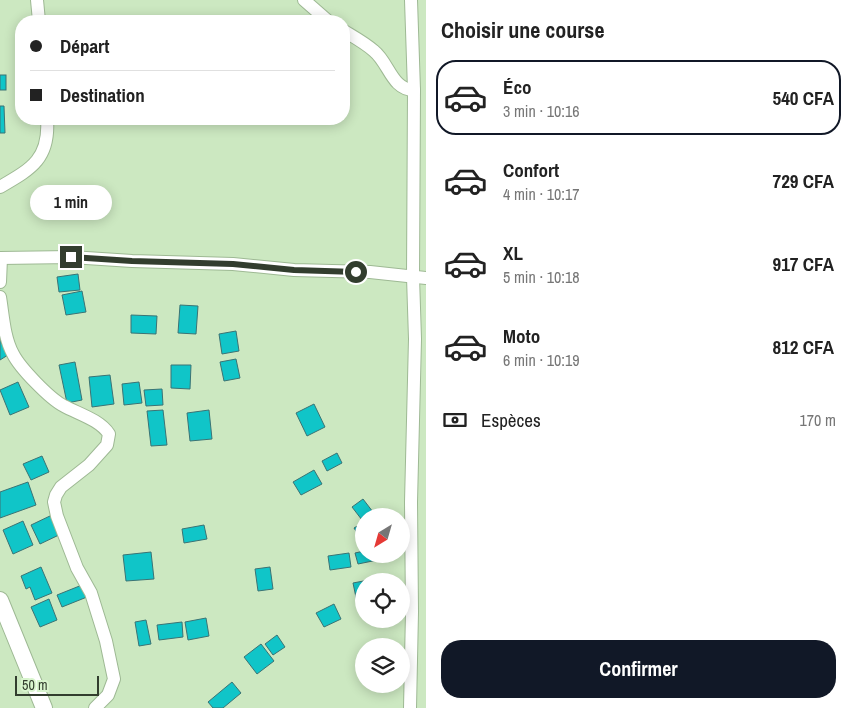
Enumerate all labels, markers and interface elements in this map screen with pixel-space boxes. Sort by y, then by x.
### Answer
text: Choisir une course [441,15,604,45]
text: Départ [60,33,109,59]
text: Éco [503,74,532,100]
icon: car [443,75,488,120]
text: Destination [60,82,145,108]
text: 540 CFA [773,85,834,111]
text: 3 min · 10:16 [503,100,580,122]
text: Confort [503,157,559,183]
icon: car [443,158,488,203]
text: 729 CFA [773,168,834,194]
text: 4 min · 10:17 [503,183,580,205]
callout: 1 min [30,184,112,220]
text: 1 min [54,191,88,213]
text: XL [503,240,523,266]
icon: car [443,241,488,286]
route end [60,246,82,268]
text: 917 CFA [773,251,834,277]
route start [345,261,367,283]
text: 5 min · 10:18 [503,266,580,288]
text: Moto [503,323,540,349]
icon: car [443,324,488,369]
text: 812 CFA [773,334,834,360]
text: 6 min · 10:19 [503,349,580,371]
icon: cash [441,406,469,434]
text: Espèces [481,407,541,433]
text: 170 m [800,409,836,431]
north arrow [355,508,410,562]
map controls [355,508,410,693]
button: locate [355,573,410,628]
button: layers [355,638,410,693]
button: Confirmer [441,640,836,698]
scale bar [15,673,99,696]
text: 50 m [22,676,48,694]

